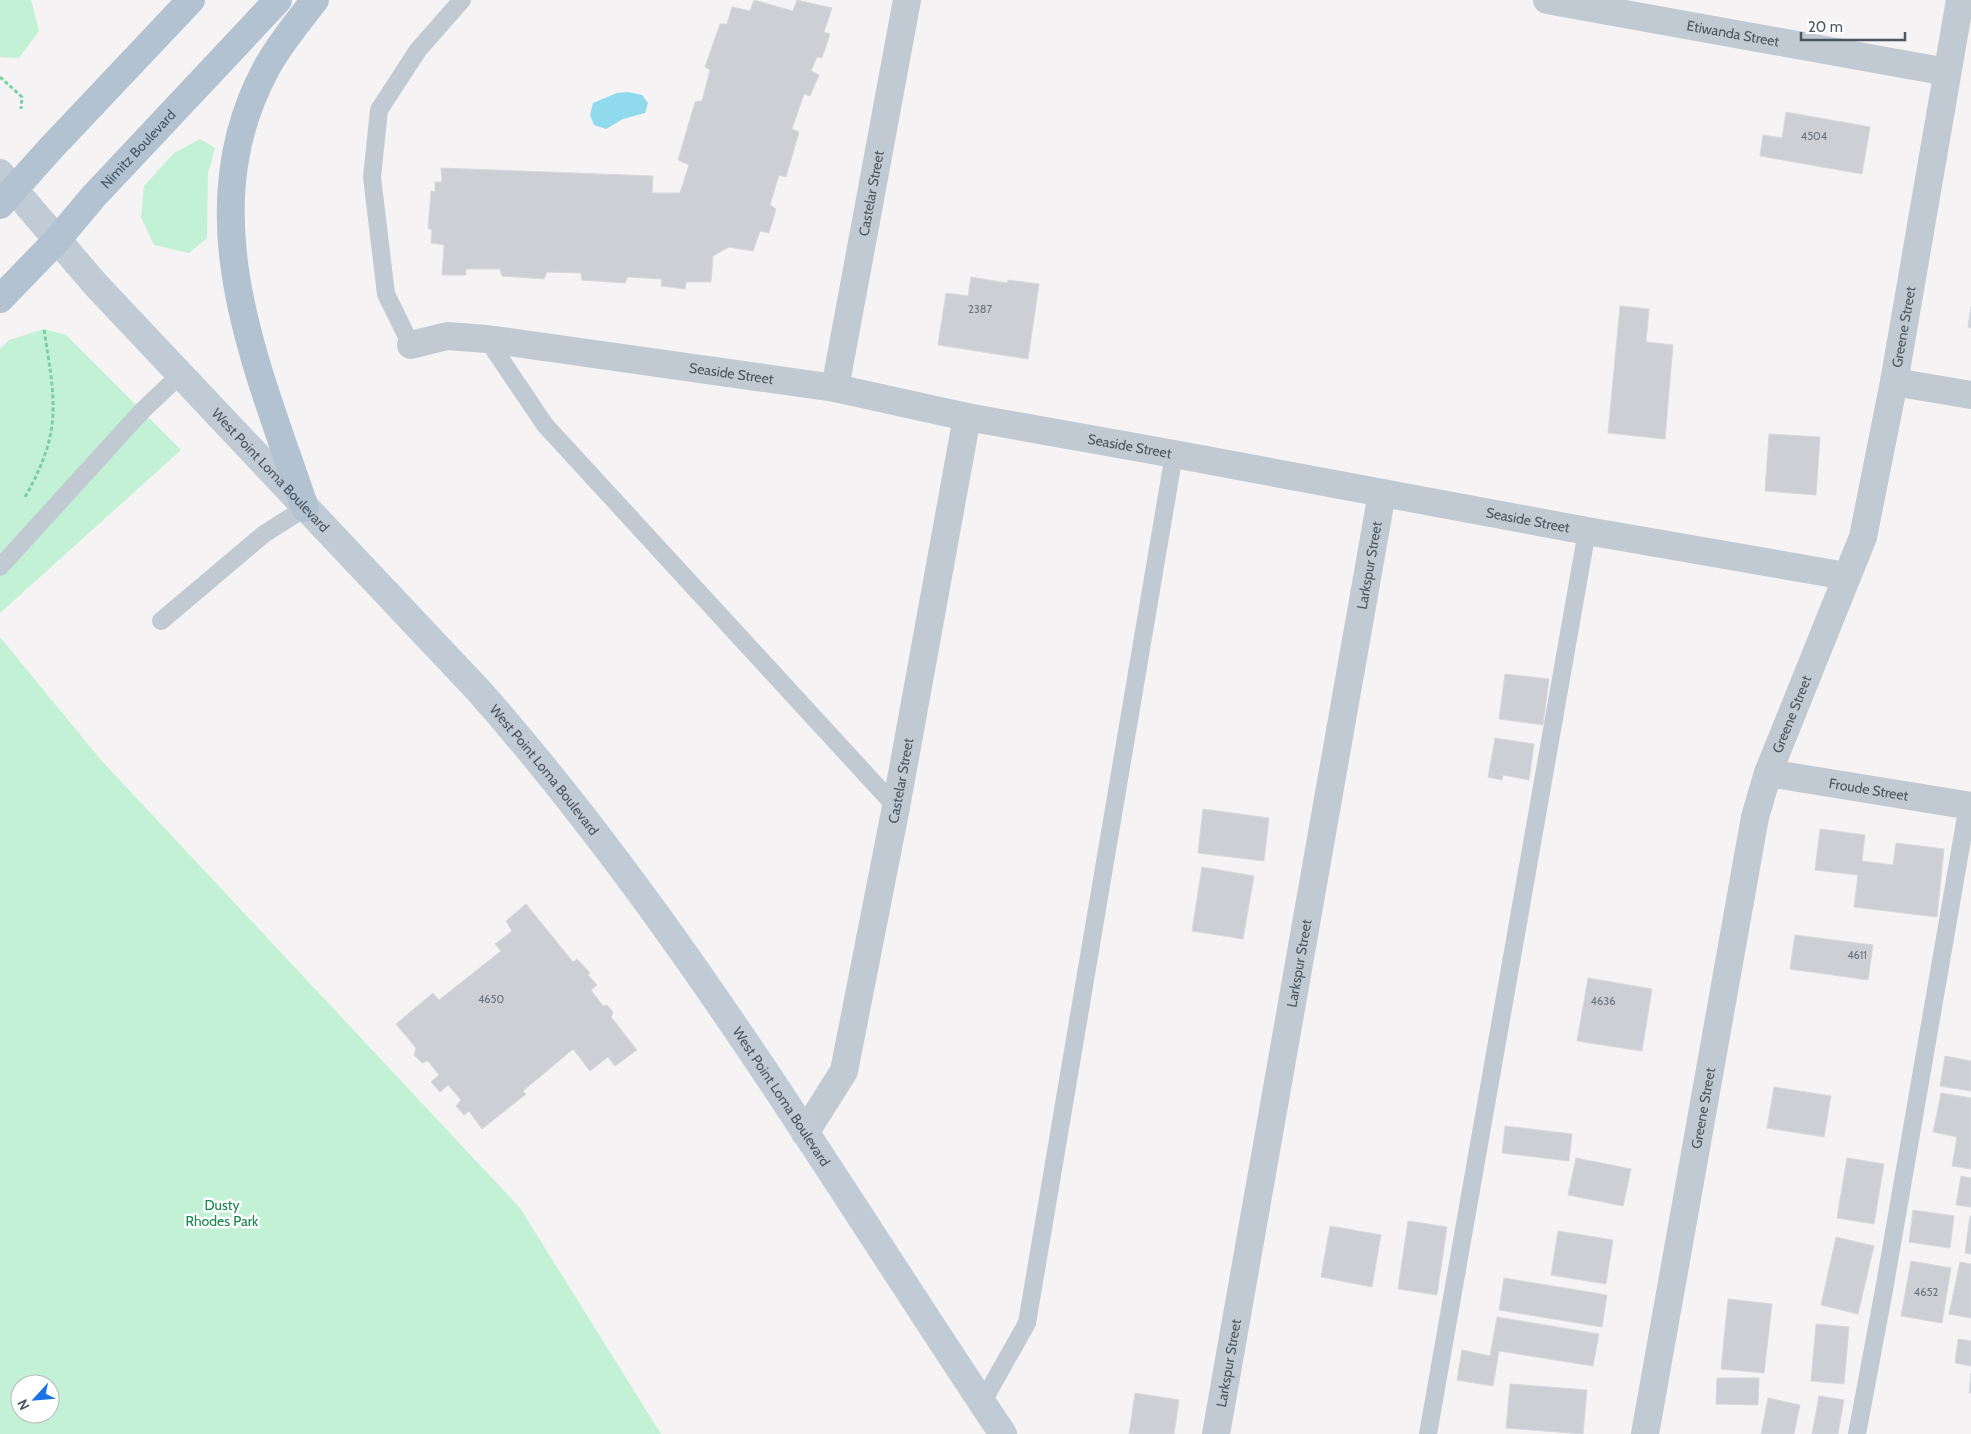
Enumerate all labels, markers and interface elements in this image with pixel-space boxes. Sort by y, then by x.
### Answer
scale bar [1801,10,1905,42]
street label: Etiwanda Street [1685,16,1781,51]
text: 20 m [1808,18,1843,36]
street label: Nimitz Boulevard [97,106,179,192]
house number: 4504 [1801,129,1828,143]
street label: Castelar Street [854,149,888,238]
street label: Greene Street [1888,285,1919,369]
house number: 2387 [968,302,992,316]
street label: Seaside Street [688,359,775,388]
street label: West Point Loma Boulevard [208,404,333,536]
street label: Seaside Street [1086,430,1173,462]
street label: Seaside Street [1484,503,1572,537]
street label: Larkspur Street [1353,520,1386,611]
street label: Greene Street [1768,673,1815,756]
street label: West Point Loma Boulevard [486,701,603,839]
street label: Castelar Street [884,736,917,825]
street label: Froude Street [1828,774,1910,805]
street label: Larkspur Street [1282,918,1316,1009]
house number: 4611 [1847,948,1867,962]
house number: 4650 [478,992,504,1006]
house number: 4636 [1591,994,1615,1008]
street label: West Point Loma Boulevard [729,1023,834,1170]
street label: Greene Street [1687,1066,1719,1150]
park label: Dusty Rhodes Park [186,1196,259,1230]
house number: 4652 [1914,1285,1938,1299]
street label: Larkspur Street [1212,1317,1245,1408]
north arrow [10,1374,60,1424]
text: N [13,1396,34,1413]

